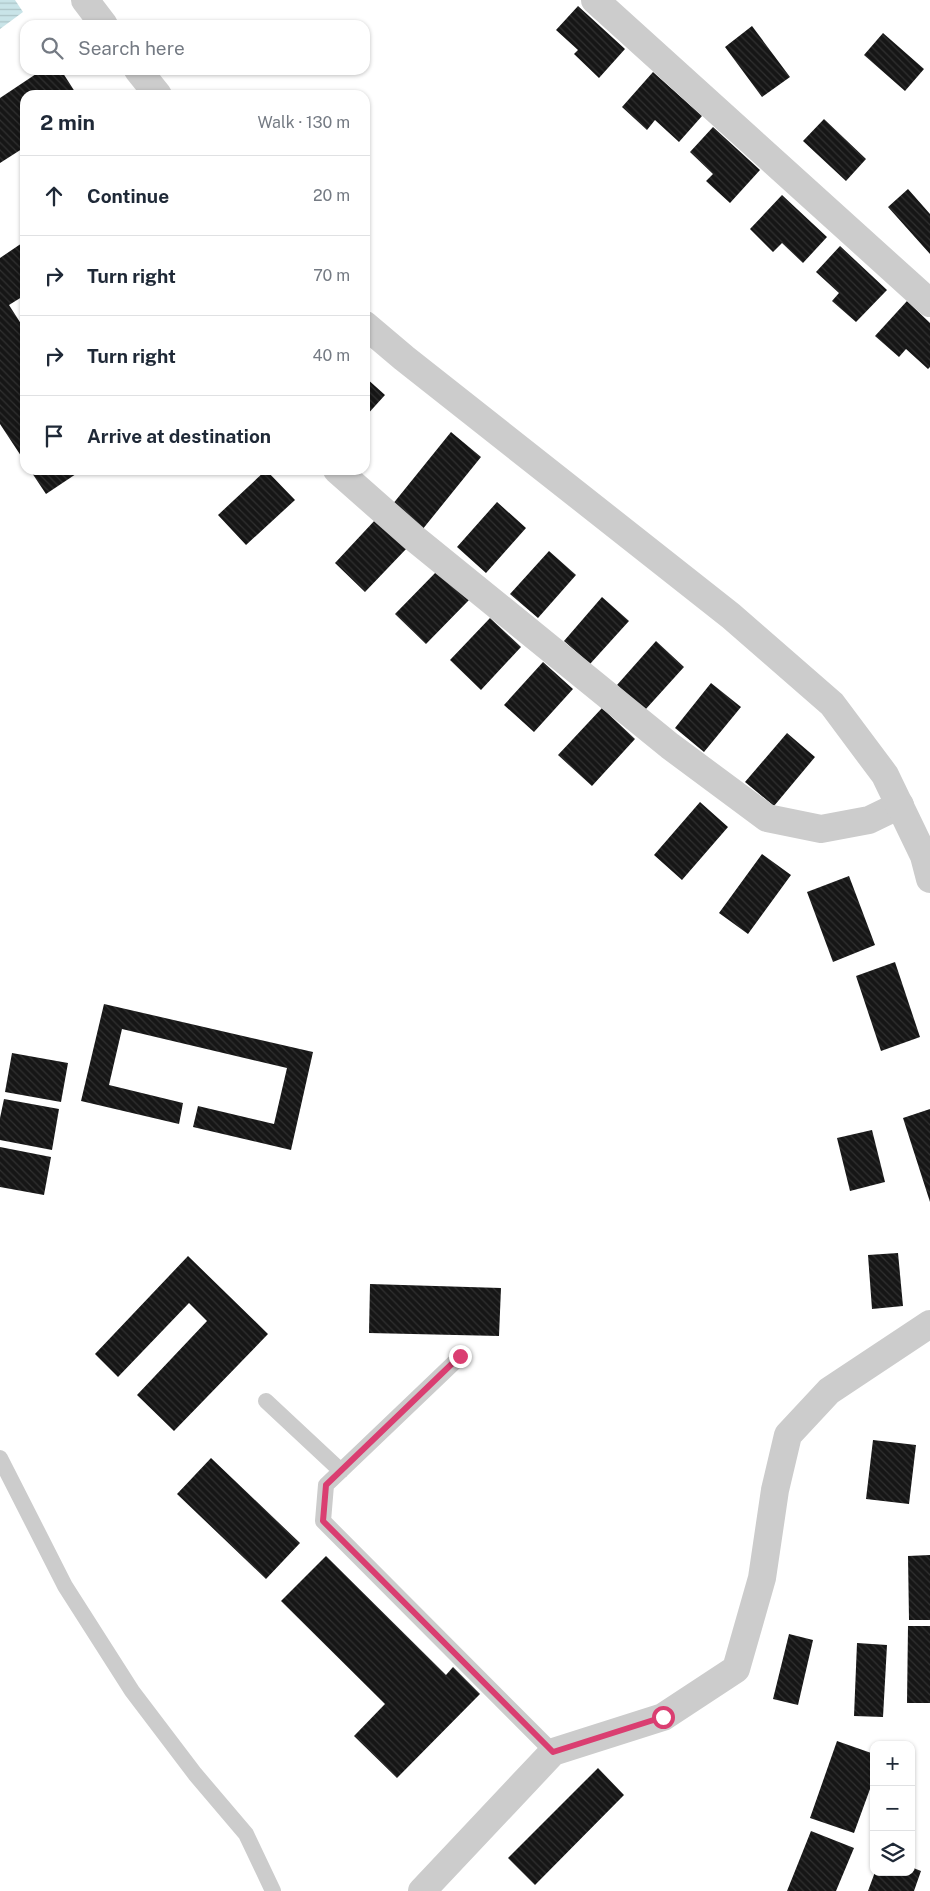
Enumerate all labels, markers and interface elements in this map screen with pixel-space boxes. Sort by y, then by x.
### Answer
search box [20,20,370,75]
icon: search [38,34,66,62]
text: Search here [78,37,185,59]
text: 2 min [40,110,95,135]
text: Walk · 130 m [257,113,350,132]
icon: ahead [40,182,68,210]
text: Continue [87,185,169,207]
text: 20 m [313,186,350,205]
icon: right [40,262,68,290]
text: Turn right [87,265,176,287]
text: 70 m [313,266,350,285]
icon: right [40,342,68,370]
text: Turn right [87,345,176,367]
text: 40 m [312,346,350,365]
icon: arrive [40,422,68,450]
text: Arrive at destination [87,425,271,447]
route end [449,1345,472,1368]
route start [652,1706,675,1729]
map controls [870,1741,915,1876]
button: + [870,1741,915,1786]
button: − [870,1786,915,1831]
button: layers [870,1831,915,1876]

